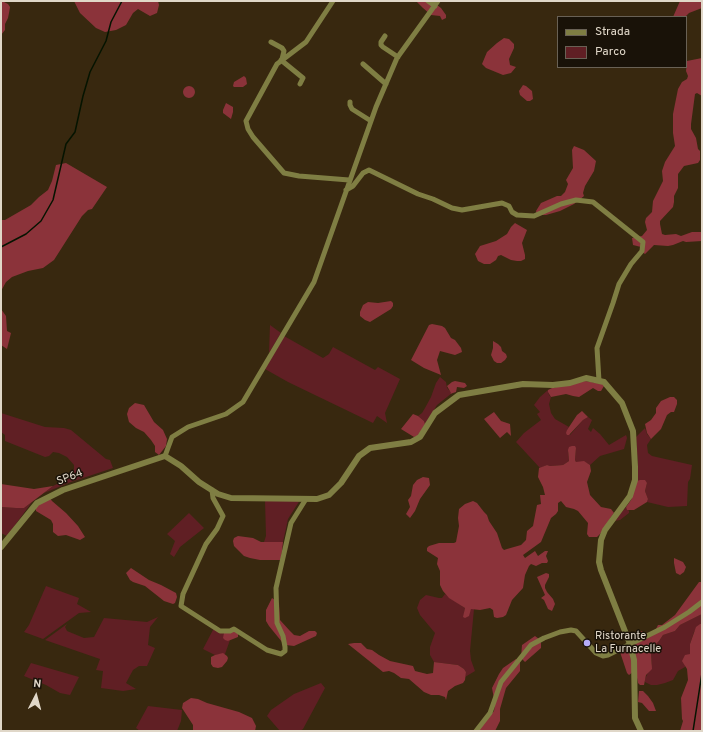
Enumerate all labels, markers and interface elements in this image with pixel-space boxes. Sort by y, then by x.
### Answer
legend [557,16,687,68]
text: Strada [595,24,630,40]
text: Parco [595,44,626,60]
street label: SP64 [55,467,85,489]
place label: Ristorante La Furnacelle [595,630,661,656]
marker: Ristorante La Furnacelle [582,638,592,648]
north arrow [16,676,56,716]
text: N [33,677,42,691]

